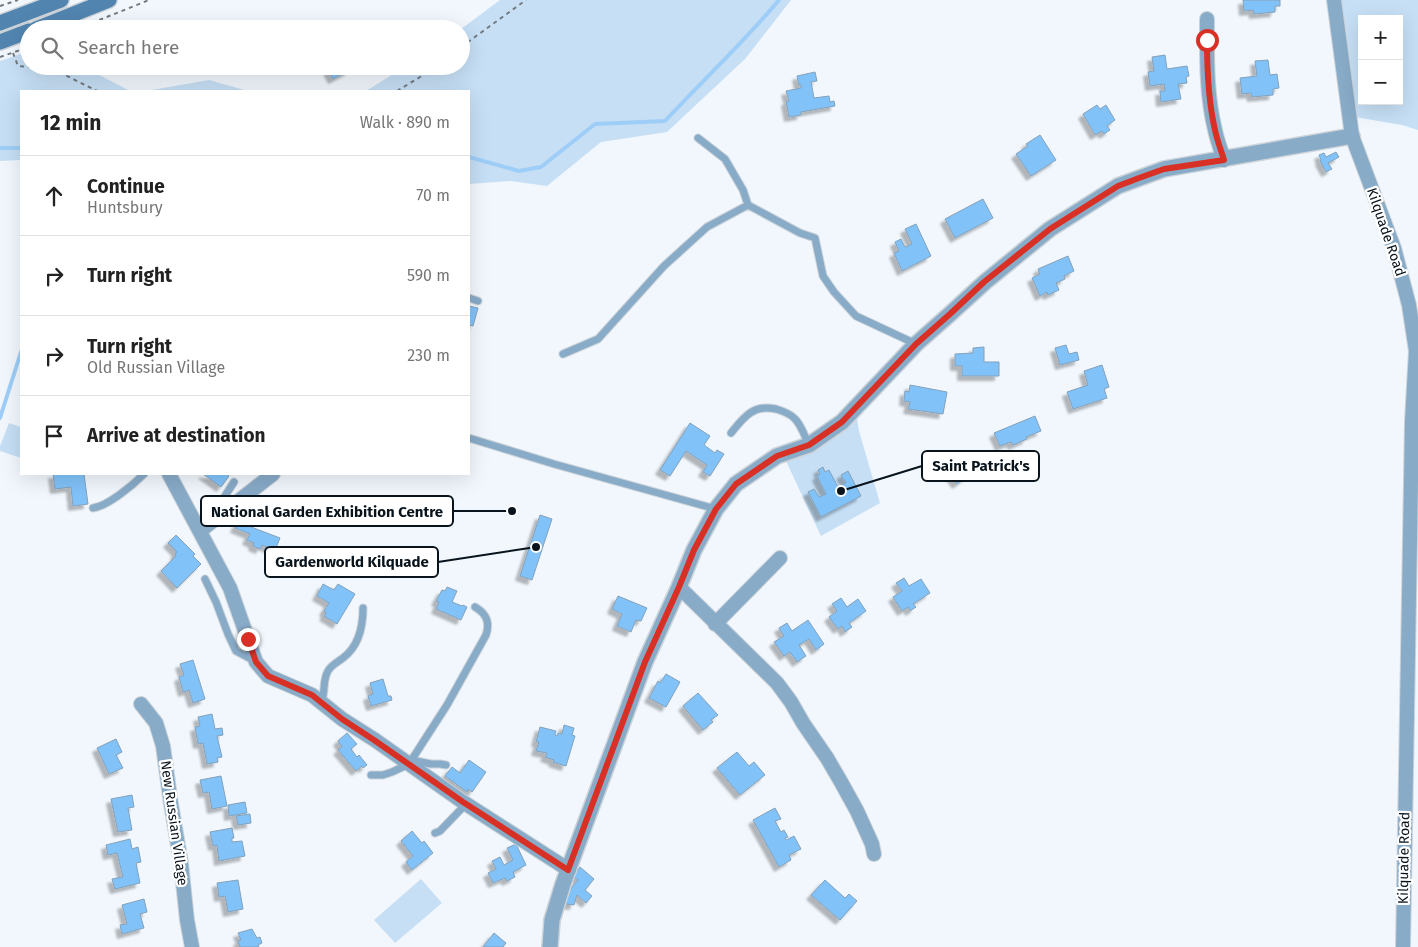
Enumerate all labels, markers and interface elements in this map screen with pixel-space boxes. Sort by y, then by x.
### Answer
map controls [1358,15,1403,105]
button: + [1358,15,1403,60]
search box [20,20,470,75]
route start [1196,29,1219,52]
icon: search [38,34,66,62]
text: Search here [78,36,179,59]
button: − [1358,60,1403,105]
text: 12 min [40,110,101,136]
text: Walk · 890 m [360,113,450,132]
text: Continue [87,175,165,198]
icon: ahead [40,182,68,210]
text: 70 m [416,186,450,205]
street label: Kilquade Road [1363,186,1409,278]
text: Huntsbury [87,198,163,217]
icon: right [40,262,68,290]
text: Turn right [87,264,172,287]
text: 590 m [407,266,450,285]
text: Turn right [87,335,172,358]
icon: right [40,342,68,370]
text: 230 m [407,346,450,365]
text: Old Russian Village [87,358,225,377]
icon: arrive [40,422,68,450]
text: Arrive at destination [87,424,266,447]
callout: Saint Patrick's [922,451,1039,481]
text: Saint Patrick's [932,457,1030,475]
callout: National Garden Exhibition Centre [201,496,453,526]
text: National Garden Exhibition Centre [211,503,443,521]
callout: Gardenworld Kilquade [265,547,438,577]
text: Gardenworld Kilquade [275,553,429,571]
route end [237,628,260,651]
street label: New Russian Village [157,759,191,887]
street label: Kilquade Road [1395,812,1413,904]

